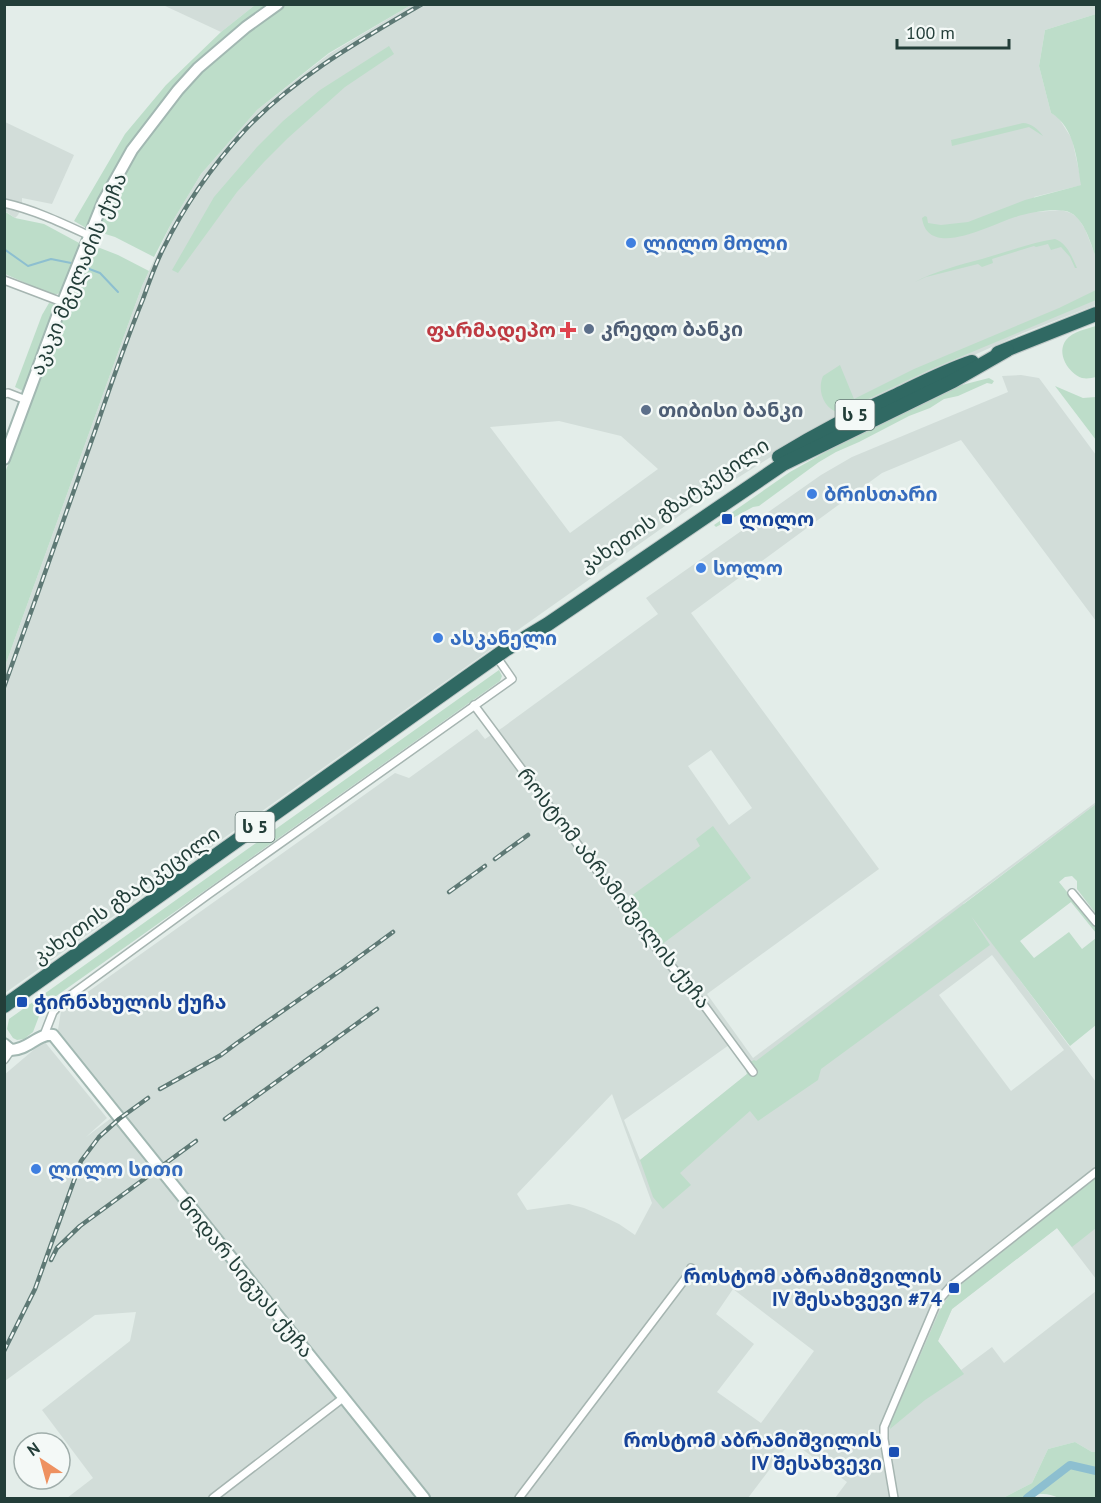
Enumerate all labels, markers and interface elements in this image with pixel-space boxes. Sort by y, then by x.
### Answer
scale bar [897,12,1010,50]
text: 100 m [906,21,955,44]
street label: აკაკი მგელაძის ქუჩა [24,169,132,379]
place label: ლილო მოლი [643,230,788,256]
marker: ლილო მოლი [624,236,638,250]
place label: კრედო ბანკი [601,316,743,342]
place label: ფარმადეპო [426,317,556,343]
marker: კრედო ბანკი [582,322,596,336]
marker: ფარმადეპო [561,323,575,337]
place label: თიბისი ბანკი [658,397,803,423]
road number: ს 5 [836,400,874,430]
marker: თიბისი ბანკი [639,403,653,417]
street label: კახეთის გზატკეცილი [574,432,774,578]
place label: ბრისთარი [824,481,938,507]
marker: ბრისთარი [805,487,819,501]
place label: ლილო [739,506,814,532]
marker: ლილო [720,512,734,526]
place label: სოლო [713,555,783,581]
marker: სოლო [694,561,708,575]
place label: ასკანელი [450,625,557,651]
marker: ასკანელი [431,631,445,645]
street label: როსტომ აბრამიშვილის ქუჩა [512,762,716,1014]
road number: ს 5 [236,812,274,842]
street label: კახეთის გზატკეცილი [27,820,225,970]
place label: ჭირნახულის ქუჩა [34,989,226,1015]
marker: ჭირნახულის ქუჩა [15,995,29,1009]
place label: ლილო სითი [48,1156,183,1182]
marker: ლილო სითი [29,1162,43,1176]
street label: ნოდარ სიგუას ქუჩა [173,1191,319,1363]
place label: როსტომ აბრამიშვილის IV შესახვევი #74 [684,1263,943,1312]
marker: როსტომ აბრამიშვილის IV შესახვევი #74 [947,1281,961,1295]
place label: როსტომ აბრამიშვილის IV შესახვევი [624,1427,882,1476]
north arrow [12,1431,72,1491]
text: N [23,1438,43,1460]
marker: როსტომ აბრამიშვილის IV შესახვევი [887,1445,901,1459]

